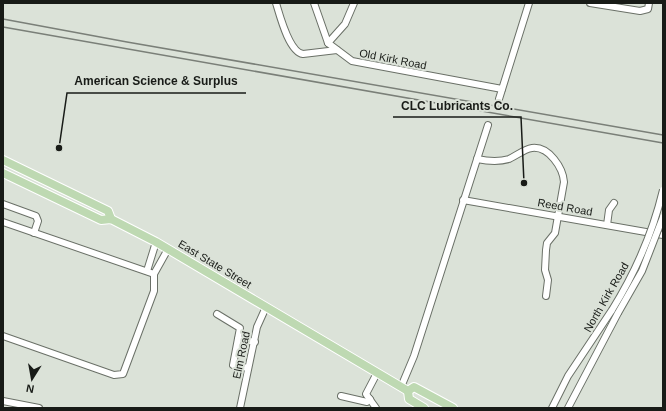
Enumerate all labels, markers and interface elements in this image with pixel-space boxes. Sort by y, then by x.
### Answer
street label: Old Kirk Road [358,47,428,71]
callout: American Science & Surplus [67,69,246,93]
text: American Science & Surplus [74,74,238,88]
callout: CLC Lubricants Co. [393,93,521,117]
text: CLC Lubricants Co. [401,99,513,113]
street label: Reed Road [537,196,593,218]
street label: East State Street [176,237,254,291]
street label: North Kirk Road [581,260,631,334]
street label: Elm Road [230,330,252,380]
north arrow [12,359,52,399]
text: N [25,382,35,395]

